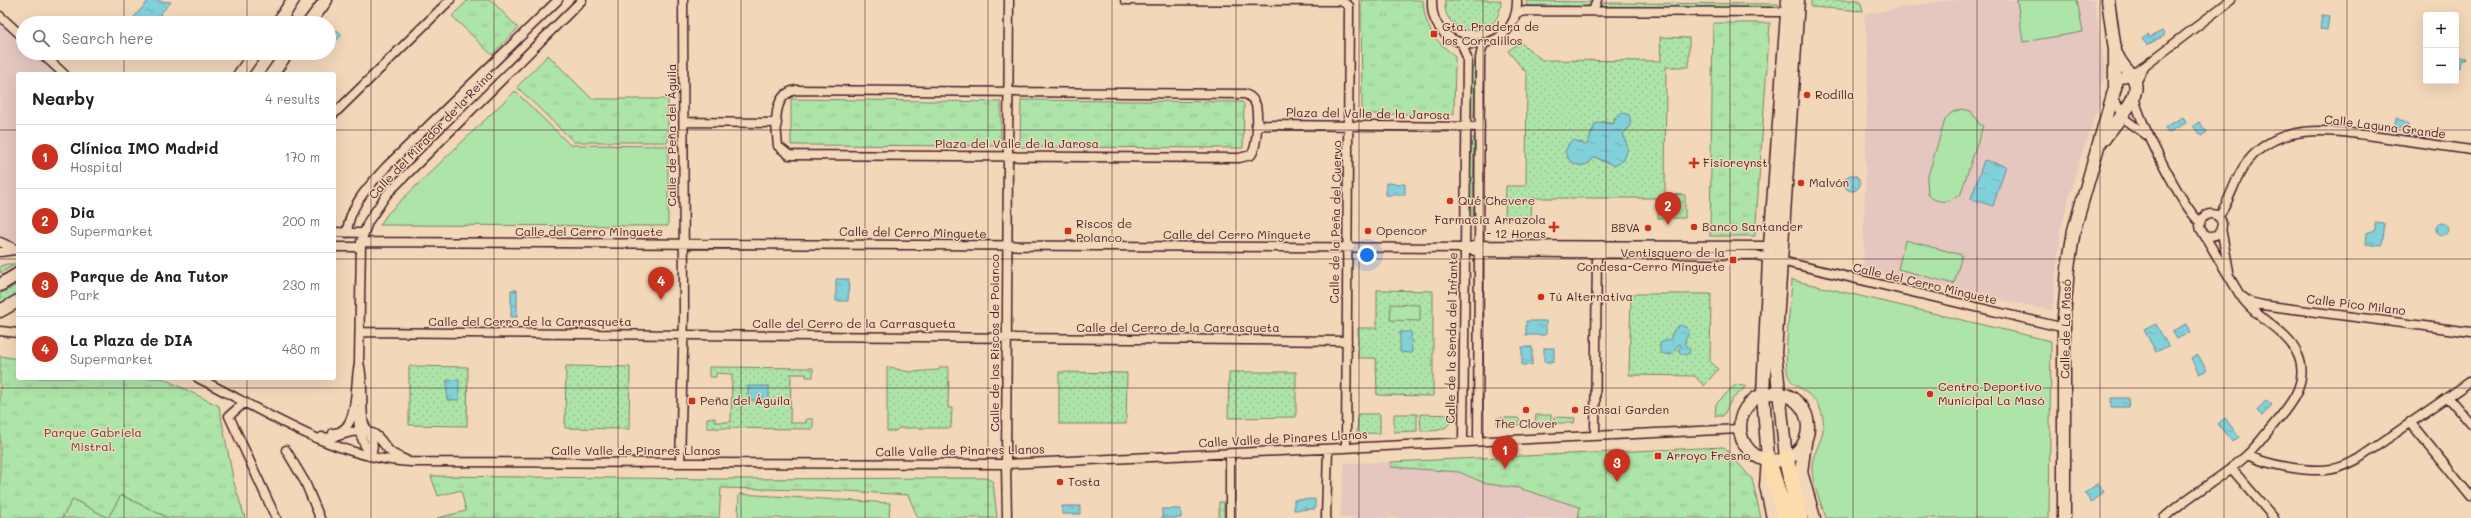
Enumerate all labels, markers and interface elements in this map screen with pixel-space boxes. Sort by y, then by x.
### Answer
map controls [2423,12,2459,84]
button: + [2423,12,2459,48]
search box [16,16,336,60]
place label: Gta. Pradera de los Corralillos [1442,18,1539,48]
icon: search [30,27,52,49]
text: Search here [62,28,153,48]
marker: Gta. Pradera de los Corralillos [1429,29,1439,39]
button: − [2423,48,2459,84]
street label: Calle de Peña del Águila [663,64,679,206]
street label: Calle del Mirador de la Reina [365,67,496,202]
place label: Rodilla [1815,86,1855,102]
text: Nearby [32,87,94,109]
text: 4 results [265,90,320,107]
marker: Rodilla [1802,90,1812,100]
street label: Plaza del Valle de la Jarosa [1286,104,1450,122]
street label: Calle Laguna Grande [2323,111,2447,141]
street label: Plaza del Valle de la Jarosa [935,135,1099,151]
text: Clínica IMO Madrid [70,138,218,158]
street label: Calle de la Peña del Cuervo [1326,140,1344,304]
text: 1 [42,148,48,165]
text: 170 m [284,148,320,165]
place label: Fisioreynst [1703,154,1767,170]
marker: Fisioreynst [1688,157,1700,169]
text: Hospital [70,158,122,175]
place label: Malvón [1809,174,1849,190]
marker: Malvón [1796,178,1806,188]
place label: Qué Chevere [1458,192,1535,208]
pin: 2 [1655,192,1681,225]
marker: Qué Chevere [1445,196,1455,206]
text: Dia [70,202,95,222]
place label: Farmacia Arrazola - 12 Horas [1435,211,1546,241]
text: 2 [41,212,49,229]
text: 200 m [282,212,320,229]
place label: Riscos de Polanco [1076,215,1132,245]
place label: Banco Santander [1702,218,1803,234]
place label: BBVA [1611,219,1640,235]
text: Supermarket [70,222,153,239]
place label: Opencor [1376,222,1427,238]
marker: Farmacia Arrazola - 12 Horas [1549,222,1559,232]
marker: Banco Santander [1689,222,1699,232]
street label: Calle del Cerro Minguete [515,223,663,239]
street label: Calle del Cerro Minguete [839,223,987,241]
marker: BBVA [1643,223,1653,233]
marker: Riscos de Polanco [1063,226,1073,236]
street label: Calle del Cerro Minguete [1163,226,1311,242]
marker: Opencor [1363,226,1373,236]
place label: Ventisquero de la Condesa-Cerro Minguete [1577,244,1725,274]
your location [1357,245,1377,265]
street label: Calle de la Senda del Infante [1442,252,1460,424]
street label: Calle de los Riscos de Polanco [986,254,1002,432]
marker: Ventisquero de la Condesa-Cerro Minguete [1728,255,1738,265]
street label: Calle del Cerro Minguete [1851,259,1999,307]
text: Parque de Ana Tutor [70,266,228,286]
pin: 4 [648,267,674,300]
text: 3 [41,276,49,293]
text: 230 m [283,276,320,293]
street label: Calle de La Masó [2056,279,2074,379]
text: Park [70,286,99,303]
place label: Tú Alternativa [1549,288,1633,304]
street label: Calle Pico Milano [2306,290,2407,318]
marker: Tú Alternativa [1536,292,1546,302]
street label: Calle del Cerro de la Carrasqueta [428,313,632,329]
street label: Calle del Cerro de la Carrasqueta [752,315,956,331]
street label: Calle del Cerro de la Carrasqueta [1076,319,1280,335]
text: La Plaza de DIA [70,330,193,350]
text: 4 [41,340,49,357]
text: 480 m [282,340,320,357]
text: Supermarket [70,350,153,367]
place label: Centro Deportivo Municipal La Masó [1938,378,2045,408]
marker: Centro Deportivo Municipal La Masó [1925,389,1935,399]
place label: Peña del Águila [700,392,791,408]
marker: Peña del Águila [687,396,697,406]
place label: Bonsai Garden [1583,401,1669,417]
marker: The Clover [1521,405,1531,415]
marker: Bonsai Garden [1570,405,1580,415]
place label: The Clover [1494,415,1558,431]
park label: Parque Gabriela Mistral. [44,424,142,454]
street label: Calle Valle de Pinares Llanos [1198,426,1368,450]
pin: 1 [1492,436,1518,469]
street label: Calle Valle de Pinares Llanos [875,441,1045,459]
street label: Calle Valle de Pinares Llanos [551,442,721,458]
place label: Arroyo Fresno [1666,447,1750,463]
pin: 3 [1604,449,1630,482]
marker: Arroyo Fresno [1653,451,1663,461]
place label: Tosta [1068,473,1100,489]
marker: Tosta [1055,477,1065,487]

